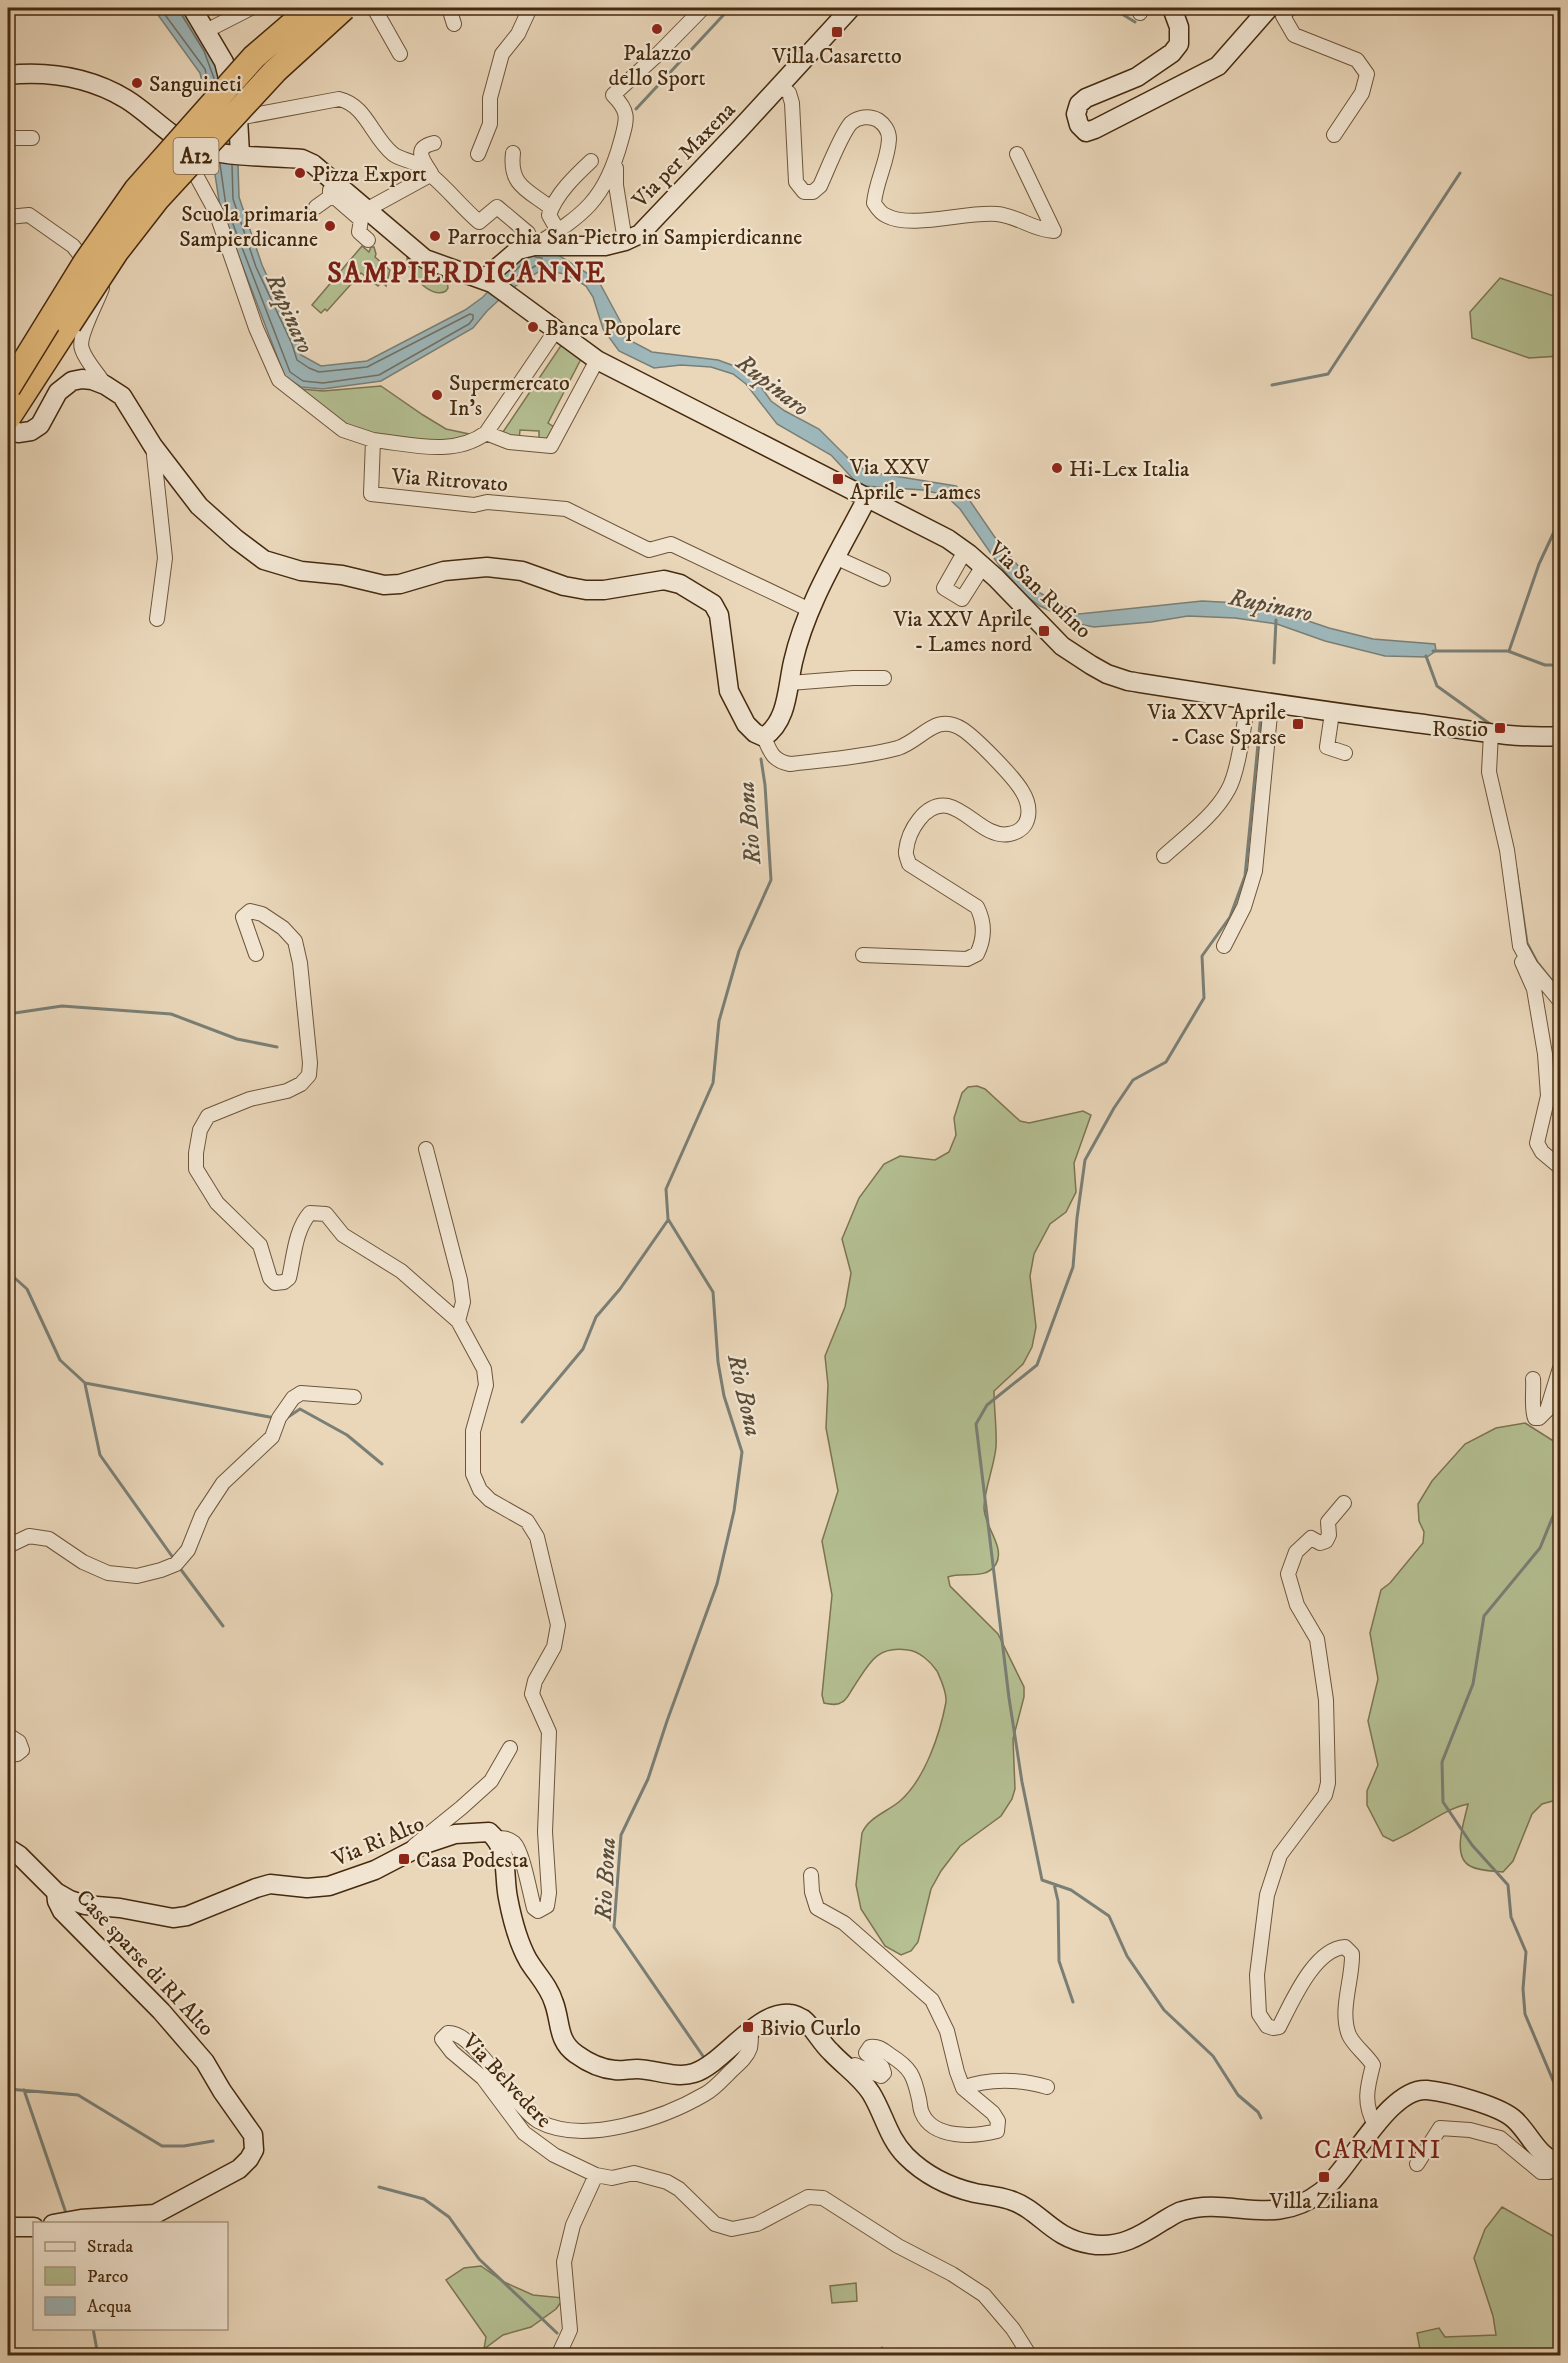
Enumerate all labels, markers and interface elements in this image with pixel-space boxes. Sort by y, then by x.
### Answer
marker: Palazzo dello Sport [650,22,664,36]
marker: Villa Casaretto [830,25,844,39]
place label: Palazzo dello Sport [608,40,706,92]
place label: Villa Casaretto [771,43,902,70]
place label: Sanguineti [149,71,242,98]
marker: Sanguineti [130,76,144,90]
street label: Via per Maxena [626,96,742,214]
road number: A12 [174,138,218,174]
place label: Pizza Export [312,161,427,188]
marker: Pizza Export [293,166,307,180]
place label: Scuola primaria Sampierdicanne [179,201,319,253]
marker: Scuola primaria Sampierdicanne [323,219,337,233]
place label: Parrocchia San Pietro in Sampierdicanne [447,224,802,251]
marker: Parrocchia San Pietro in Sampierdicanne [428,229,442,243]
district label: SAMPIERDICANNE [327,256,607,291]
water label: Rupinaro [258,268,320,358]
place label: Banca Popolare [545,315,681,342]
marker: Banca Popolare [526,320,540,334]
water label: Rupinaro [729,347,815,424]
place label: Supermercato In's [449,370,570,422]
marker: Supermercato In's [430,388,444,402]
place label: Via XXV Aprile - Lames [849,454,981,506]
place label: Hi-Lex Italia [1069,456,1190,483]
marker: Hi-Lex Italia [1050,461,1064,475]
street label: Via Ritrovato [390,463,509,498]
marker: Via XXV Aprile - Lames [831,472,845,486]
street label: Via San Rufino [982,535,1097,644]
water label: Rupinaro [1225,582,1315,629]
place label: Via XXV Aprile - Lames nord [892,606,1032,658]
marker: Via XXV Aprile - Lames nord [1037,624,1051,638]
place label: Via XXV Aprile - Case Sparse [1146,699,1286,751]
place label: Rostio [1432,716,1488,743]
marker: Via XXV Aprile - Case Sparse [1291,717,1305,731]
marker: Rostio [1493,721,1507,735]
water label: Rio Bona [731,780,769,867]
water label: Rio Bona [720,1350,768,1439]
street label: Via Ri Alto [328,1810,428,1873]
water label: Rio Bona [589,1837,623,1922]
place label: Casa Podesta [416,1847,529,1874]
marker: Casa Podesta [397,1852,411,1866]
street label: Case sparse di RI Alto [70,1884,220,2042]
place label: Bivio Curlo [760,2015,861,2042]
marker: Bivio Curlo [741,2020,755,2034]
street label: Via Belvedere [456,2028,557,2134]
district label: CARMINI [1314,2134,1442,2167]
marker: Villa Ziliana [1317,2170,1331,2184]
place label: Villa Ziliana [1269,2188,1379,2215]
legend [33,2222,228,2330]
text: Strada [87,2236,134,2258]
text: Parco [87,2266,128,2288]
text: Acqua [87,2296,132,2318]

